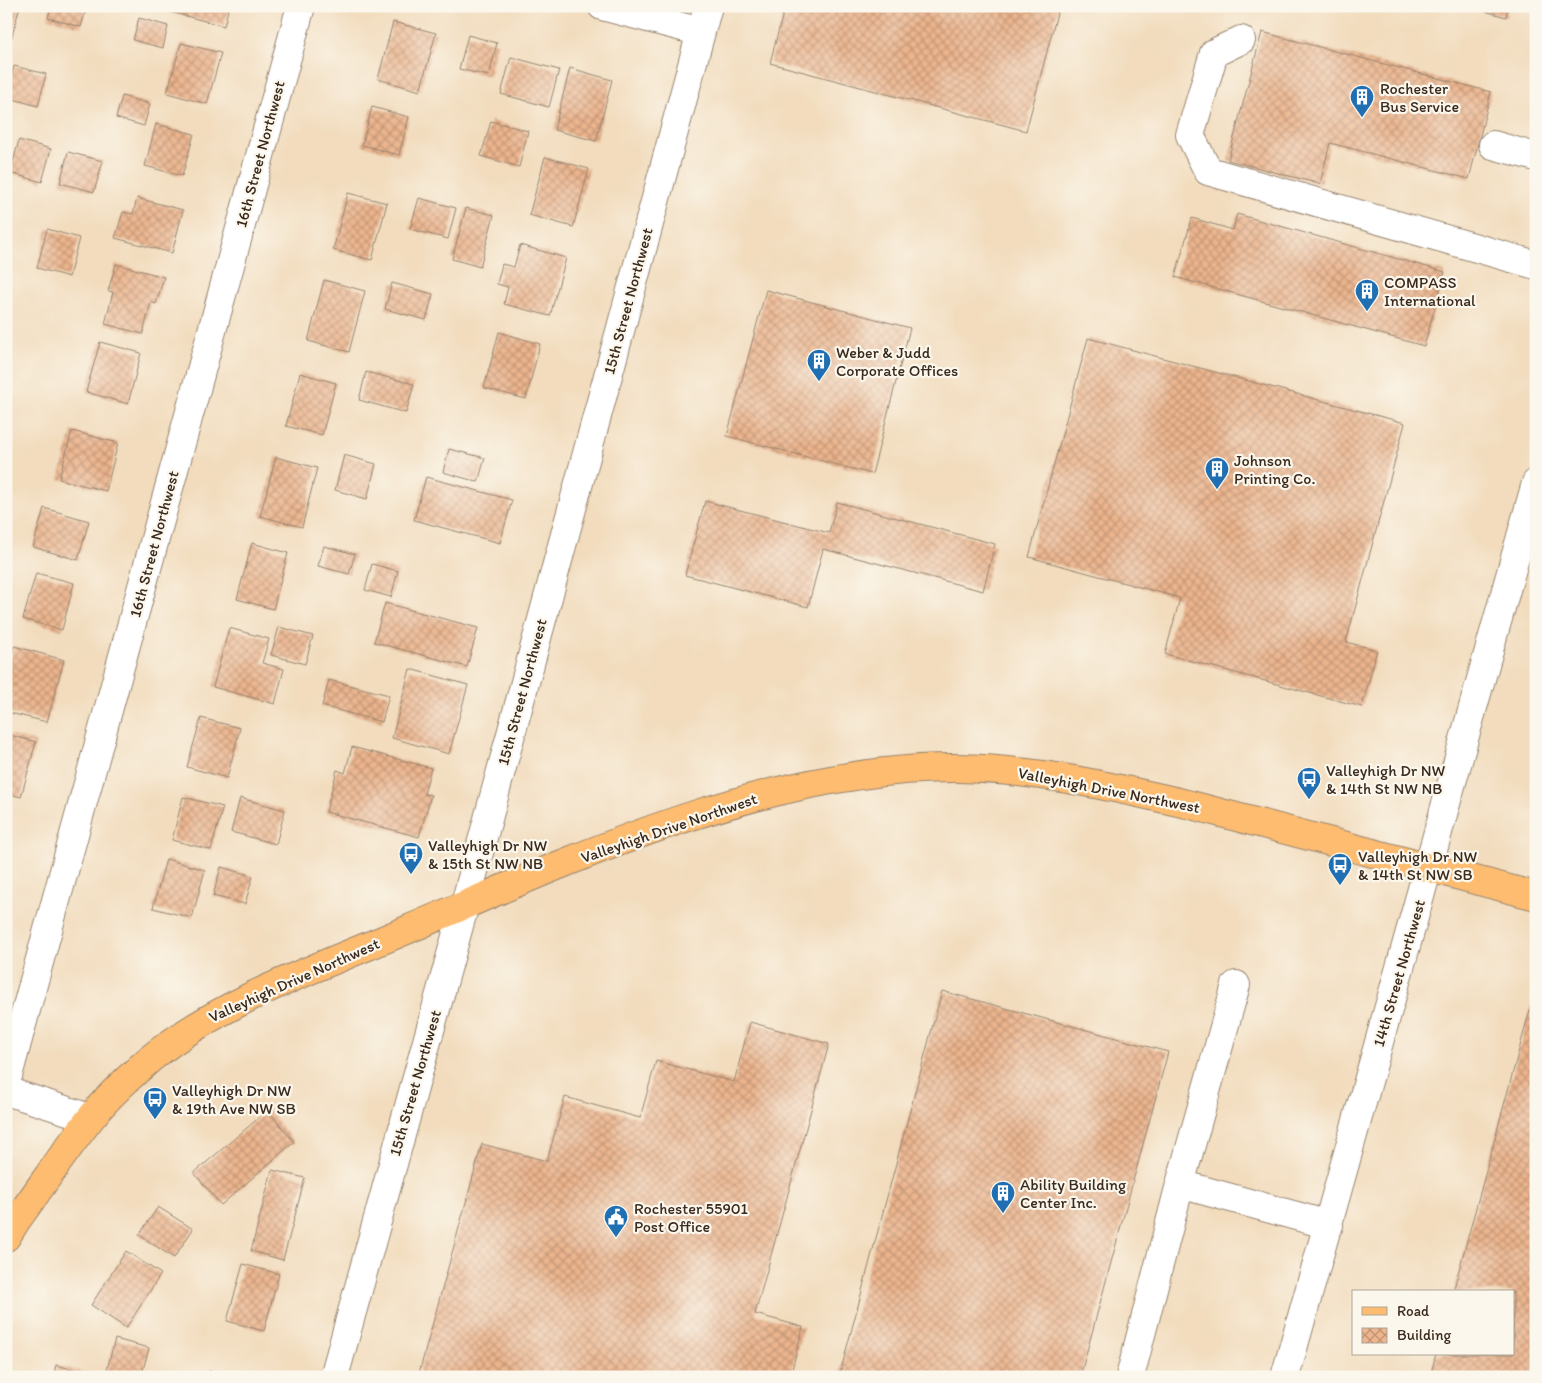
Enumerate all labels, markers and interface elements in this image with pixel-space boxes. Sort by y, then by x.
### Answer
street label: 16th Street Northwest [231,79,289,229]
place label: Rochester Bus Service [1380,79,1459,116]
building icon: Rochester Bus Service [1349,84,1375,118]
street label: 15th Street Northwest [599,226,657,376]
place label: COMPASS International [1384,273,1476,310]
building icon: COMPASS International [1354,278,1380,312]
place label: Weber & Judd Corporate Offices [836,343,958,380]
building icon: Weber & Judd Corporate Offices [806,348,832,382]
place label: Johnson Printing Co. [1234,451,1315,488]
building icon: Johnson Printing Co. [1204,456,1230,490]
street label: 16th Street Northwest [125,469,183,619]
street label: 15th Street Northwest [493,617,551,767]
place label: Valleyhigh Dr NW & 14th St NW NB [1326,761,1446,798]
street label: Valleyhigh Drive Northwest [1016,763,1202,817]
bus stop icon: Valleyhigh Dr NW & 14th St NW NB [1296,766,1322,800]
street label: Valleyhigh Drive Northwest [578,789,760,867]
place label: Valleyhigh Dr NW & 15th St NW NB [428,836,548,873]
bus stop icon: Valleyhigh Dr NW & 15th St NW NB [398,841,424,875]
place label: Valleyhigh Dr NW & 14th St NW SB [1358,847,1478,884]
bus stop icon: Valleyhigh Dr NW & 14th St NW SB [1327,852,1353,886]
street label: 14th Street Northwest [1369,897,1429,1049]
street label: Valleyhigh Drive Northwest [206,934,382,1026]
street label: 15th Street Northwest [385,1008,445,1158]
place label: Valleyhigh Dr NW & 19th Ave NW SB [172,1081,296,1118]
bus stop icon: Valleyhigh Dr NW & 19th Ave NW SB [142,1086,168,1120]
place label: Ability Building Center Inc. [1020,1175,1127,1212]
building icon: Ability Building Center Inc. [990,1180,1016,1214]
place label: Rochester 55901 Post Office [634,1199,749,1236]
public building icon: Rochester 55901 Post Office [603,1204,629,1238]
legend [1352,1290,1514,1356]
text: Road [1397,1302,1430,1320]
text: Building [1397,1326,1451,1344]

